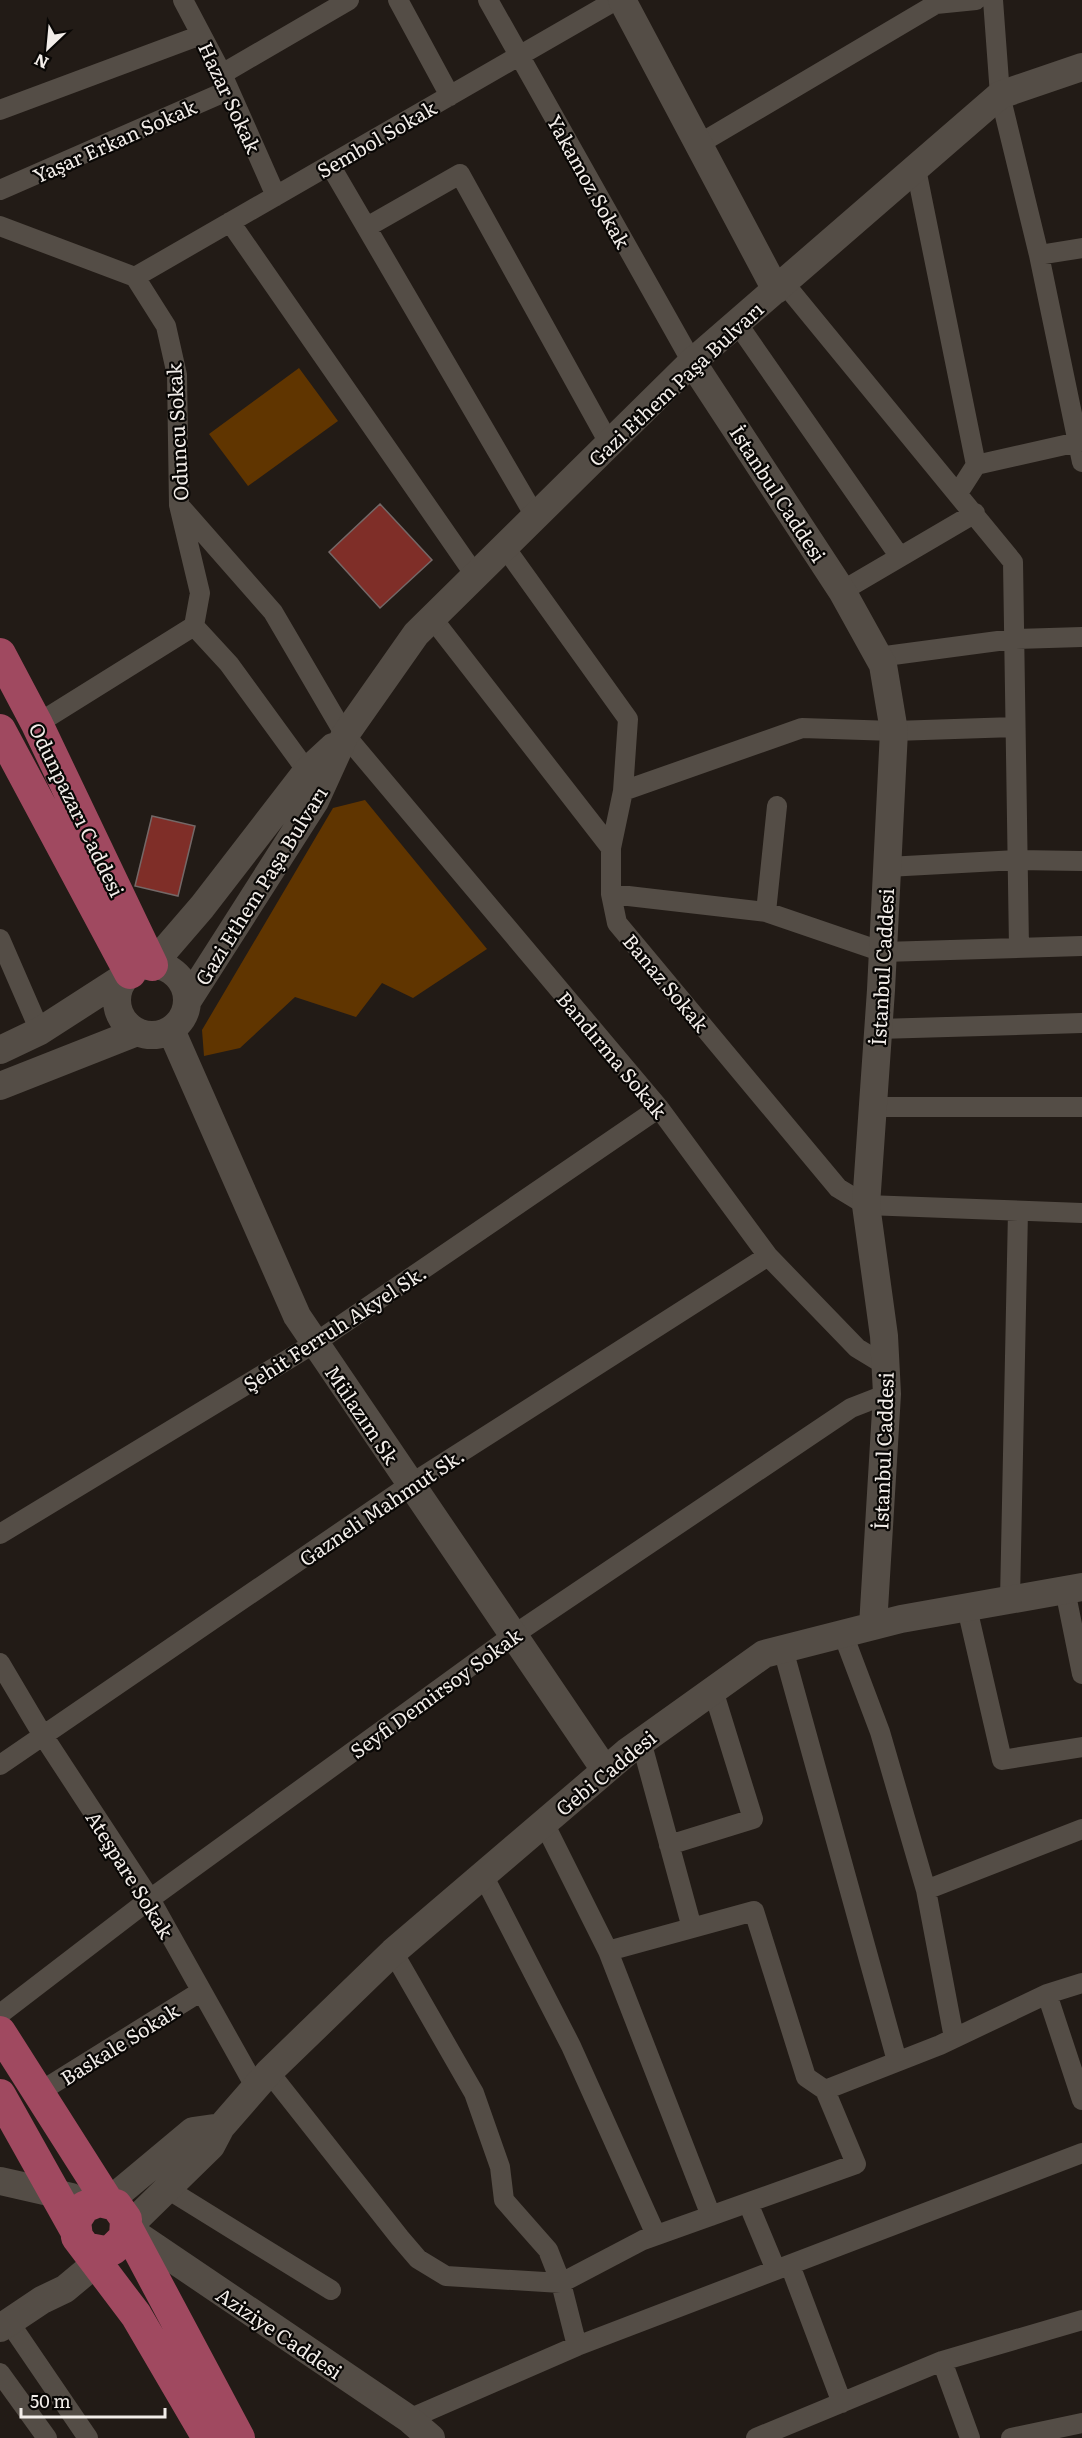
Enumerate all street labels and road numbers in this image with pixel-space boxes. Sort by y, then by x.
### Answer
street label: Hazar Sokak [192,36,270,158]
street label: Yaşar Erkan Sokak [27,90,201,190]
street label: Sembol Sokak [311,91,442,184]
street label: Yakamoz Sokak [541,109,640,254]
street label: Gazi Ethem Paşa Bulvarı [581,293,770,472]
street label: Oduncu Sokak [157,361,195,502]
street label: İstanbul Caddesi [723,419,835,568]
street label: Odunpazarı Caddesi [23,717,133,902]
street label: Gazi Ethem Paşa Bulvarı [186,779,334,990]
street label: İstanbul Caddesi [862,887,900,1047]
street label: Banaz Sokak [617,926,718,1038]
street label: Bandırma Sokak [551,984,676,1125]
street label: Şehit Ferruh Akyel Sk. [236,1256,432,1398]
street label: Mülazım Sk [319,1359,408,1470]
street label: İstanbul Caddesi [864,1371,900,1530]
street label: Gazneli Mahmut Sk. [292,1439,470,1573]
street label: Seyfi Demirsoy Sokak [343,1619,528,1765]
street label: Gebi Caddesi [548,1722,662,1822]
street label: Ateşpare Sokak [80,1804,183,1945]
street label: Baskale Sokak [54,1994,185,2092]
street label: Aziziye Caddesi [211,2279,349,2386]

